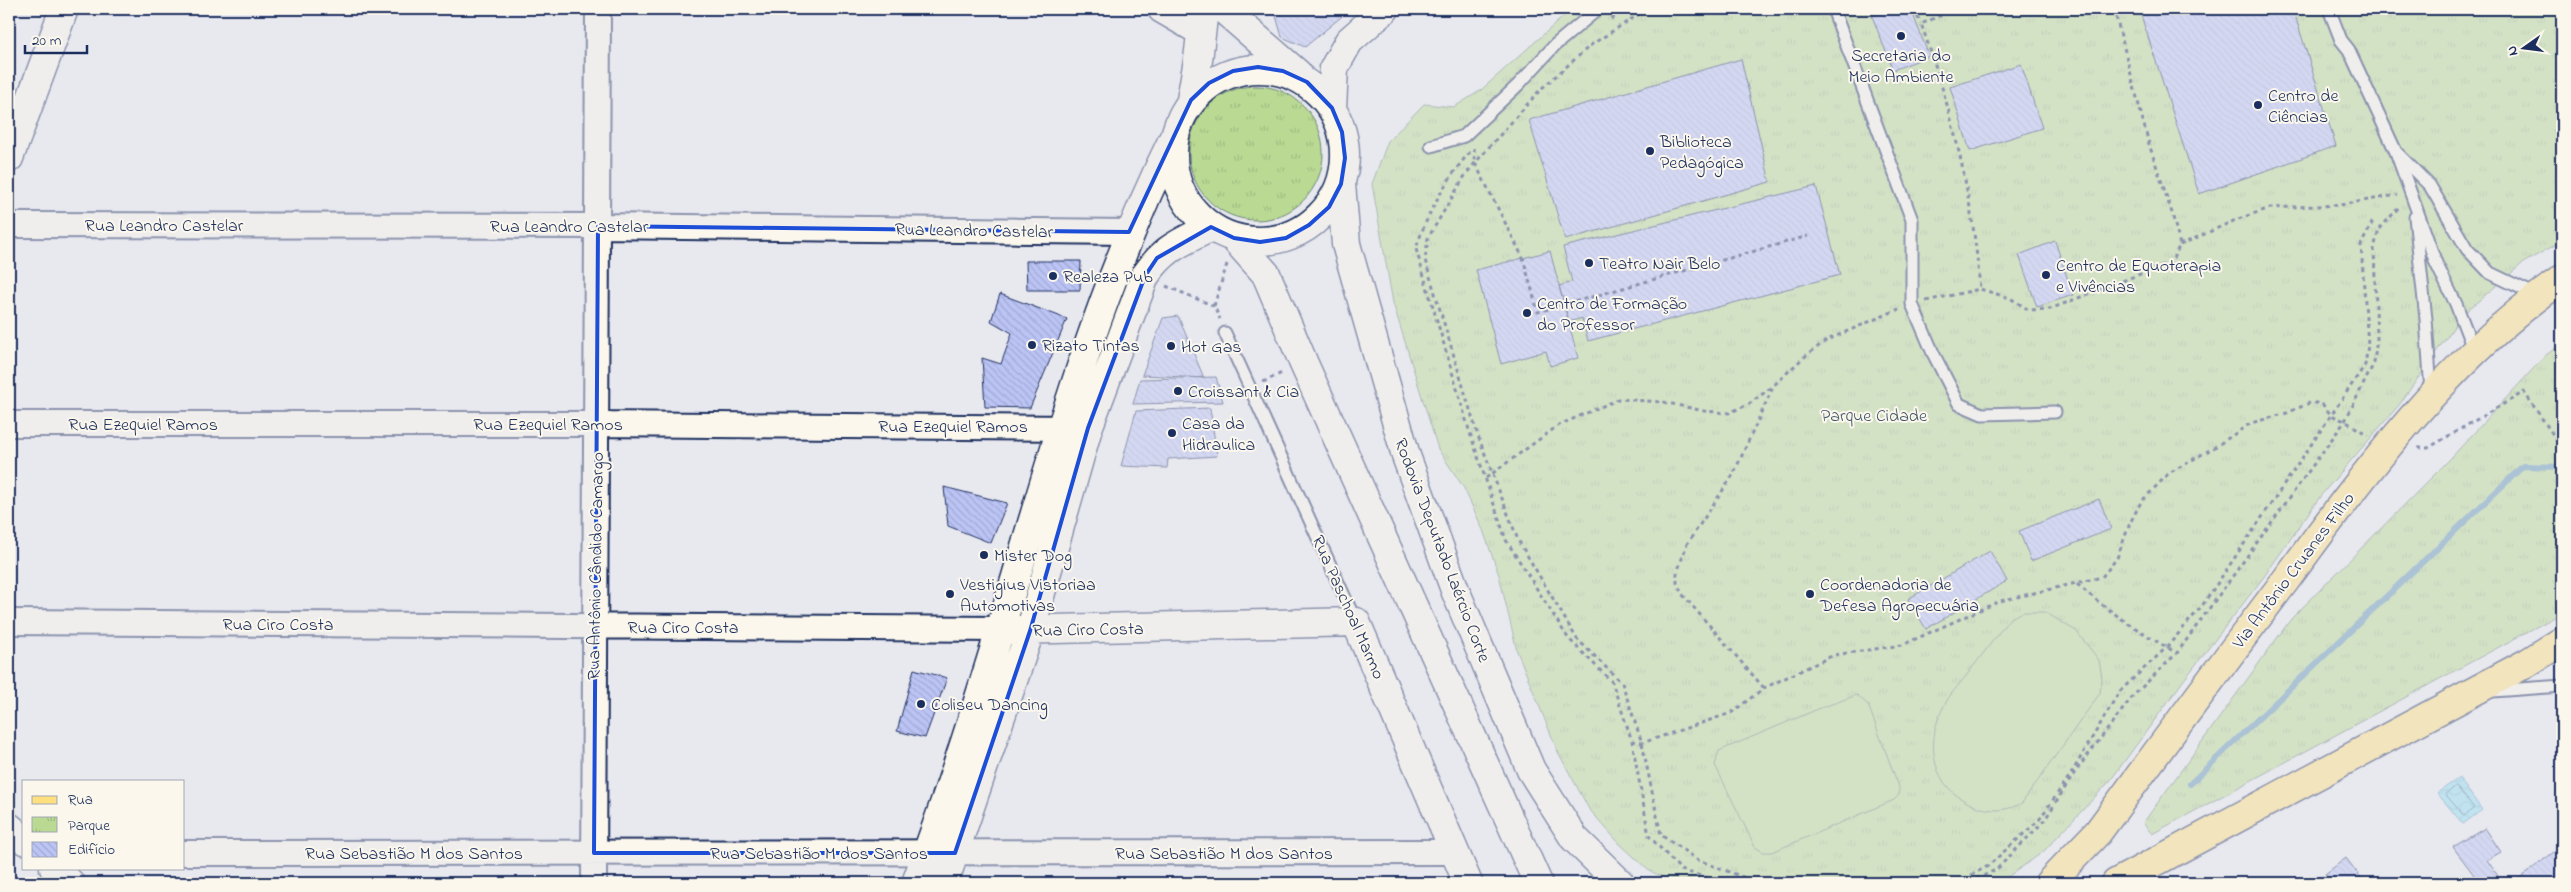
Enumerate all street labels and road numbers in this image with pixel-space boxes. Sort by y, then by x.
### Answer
street label: Rua Leandro Castelar [85,214,244,240]
street label: Rua Leandro Castelar [490,215,649,241]
street label: Rua Leandro Castelar [895,218,1054,246]
street label: Rua Ezequiel Ramos [68,413,218,439]
street label: Rua Ezequiel Ramos [473,413,623,439]
street label: Rua Ezequiel Ramos [878,415,1028,441]
street label: Rodovia Deputado Laércio Corte [1386,435,1496,667]
street label: Rua Antônio Cândido Camargo [582,452,613,680]
street label: Via Antônio Cruanes Filho [2226,487,2362,656]
street label: Rua Paschoal Marmo [1304,532,1391,684]
street label: Rua Ciro Costa [222,613,334,639]
street label: Rua Ciro Costa [627,616,739,642]
street label: Rua Ciro Costa [1032,617,1144,645]
street label: Rua Sebastião M dos Santos [305,842,523,868]
street label: Rua Sebastião M dos Santos [710,842,928,868]
street label: Rua Sebastião M dos Santos [1115,842,1333,868]

